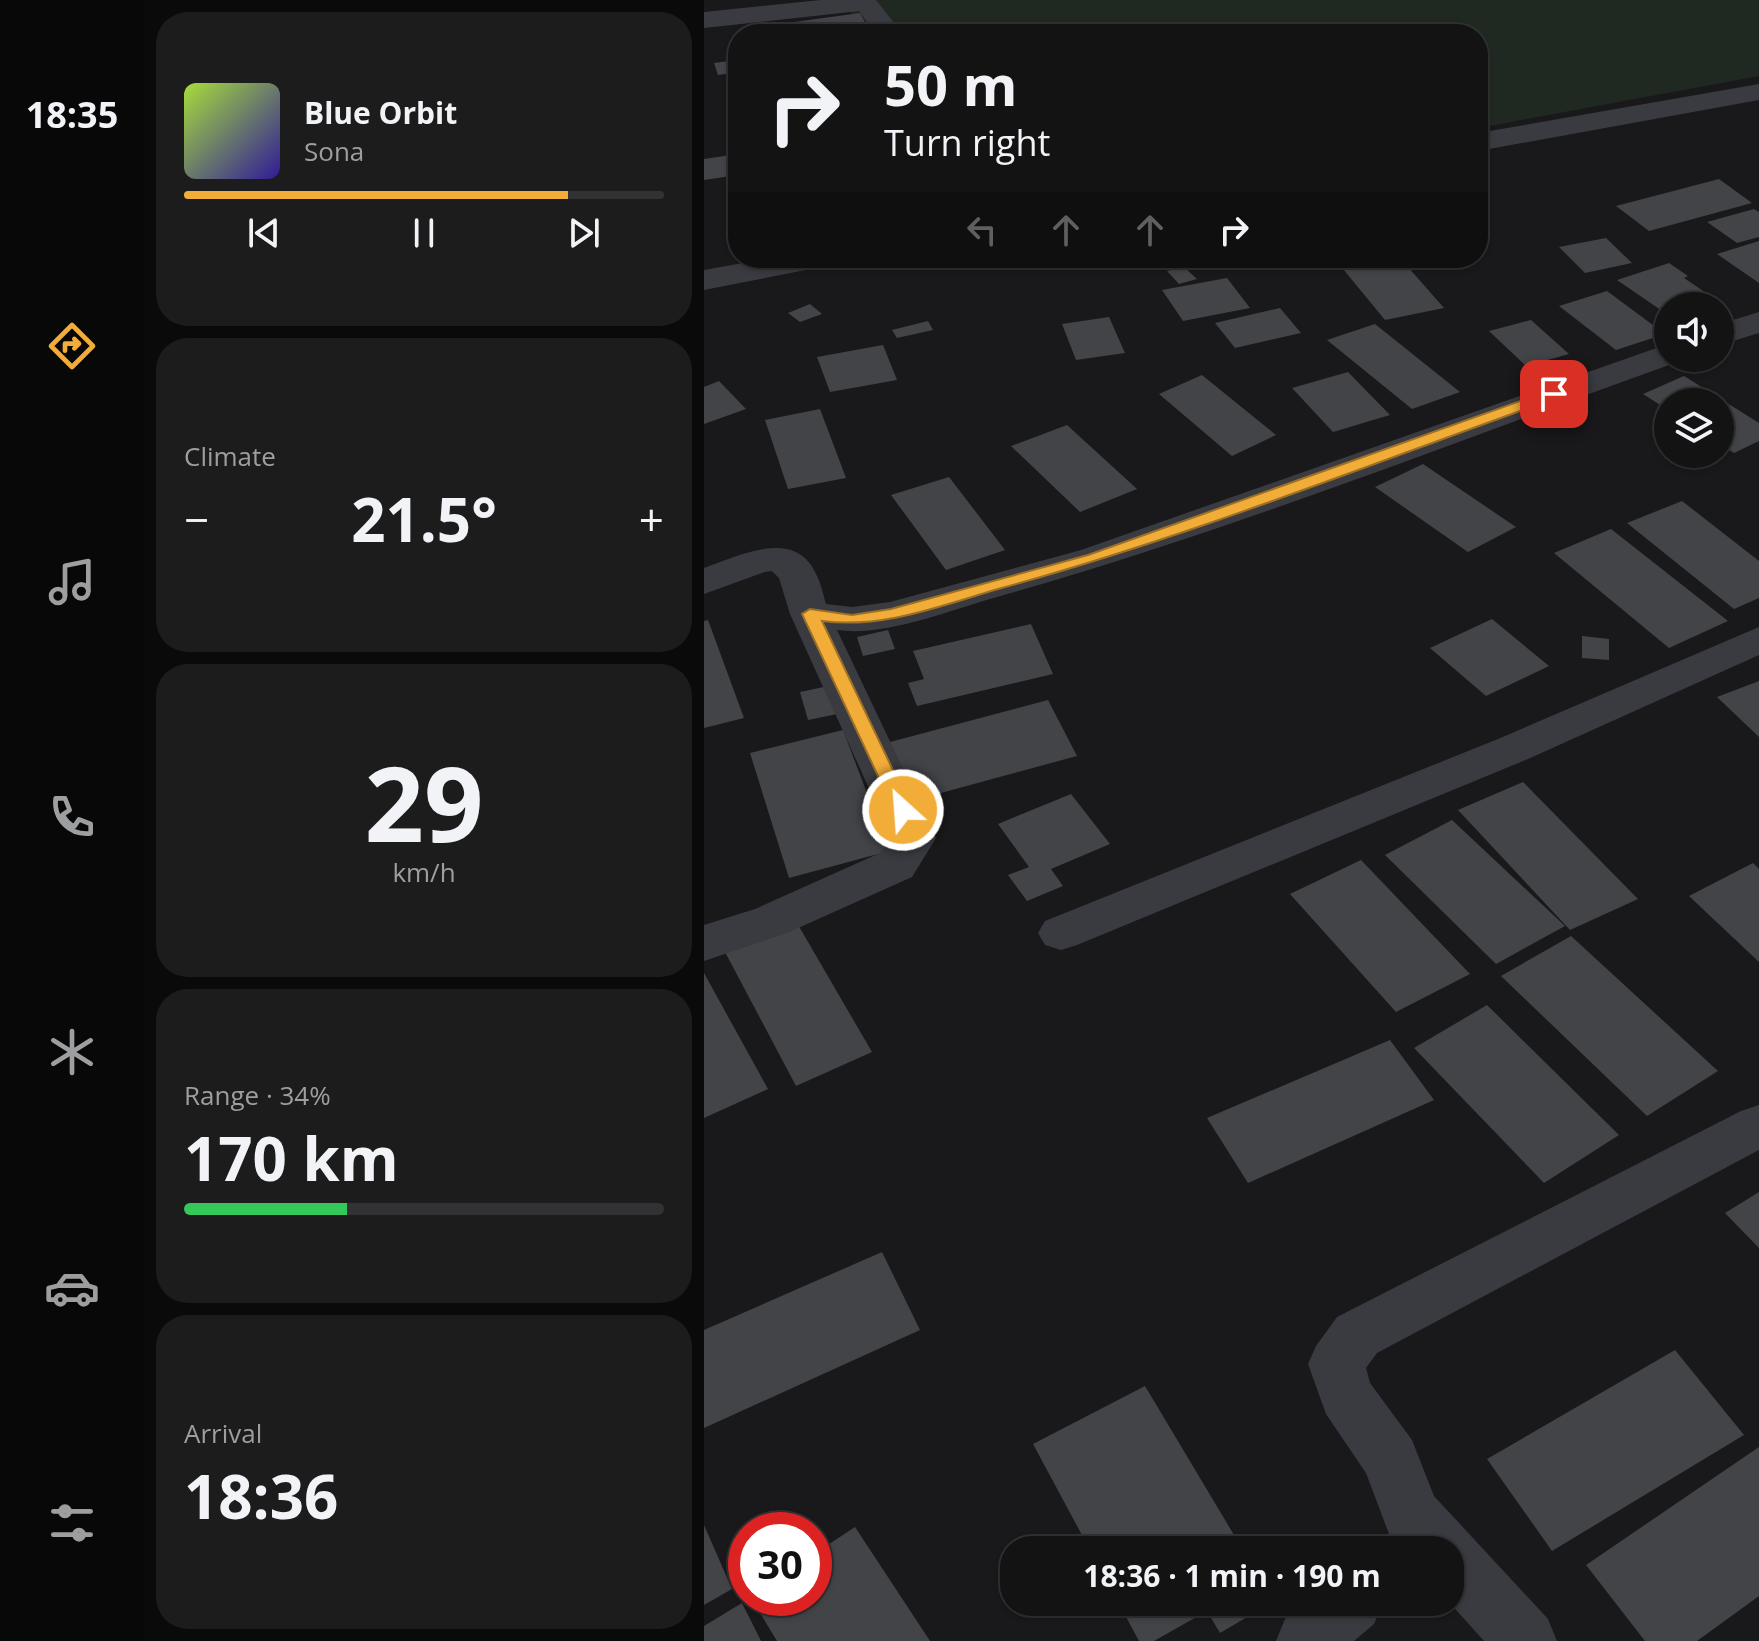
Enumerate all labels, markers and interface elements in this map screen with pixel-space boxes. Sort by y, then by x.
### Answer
text: 50 m [884,46,1018,122]
icon: right [752,56,856,160]
text: 18:35 [26,90,118,139]
text: Blue Orbit [304,92,457,133]
text: Turn right [884,118,1050,167]
text: Sona [304,133,364,169]
icon: left [960,208,1004,252]
icon: ahead [1044,208,1088,252]
icon: ahead [1128,208,1172,252]
icon: right [1212,208,1256,252]
icon: previous [242,211,286,255]
icon: pause [402,211,446,255]
icon: next [562,211,606,255]
map controls [1654,292,1734,468]
button: sound [1654,292,1734,372]
icon: directions [44,318,100,374]
pin [1520,360,1588,428]
icon: arrive [1532,372,1576,416]
button: layers [1654,388,1734,468]
text: Climate [184,438,276,474]
text: 21.5° [351,478,497,560]
text: − [184,489,209,549]
text: + [639,489,664,549]
icon: music [44,554,100,610]
text: 29 [365,731,483,872]
position arrow [861,768,945,852]
icon: phone [44,789,100,845]
text: km/h [392,854,456,890]
icon: climate [44,1024,100,1080]
text: Range · 34% [184,1077,331,1113]
text: 170 km [184,1117,399,1199]
icon: car [44,1260,100,1316]
text: Arrival [184,1415,262,1451]
text: 18:36 [184,1455,338,1537]
icon: filters [44,1495,100,1551]
speed limit sign: 30 [728,1512,832,1616]
text: 18:36 · 1 min · 190 m [1083,1555,1381,1596]

